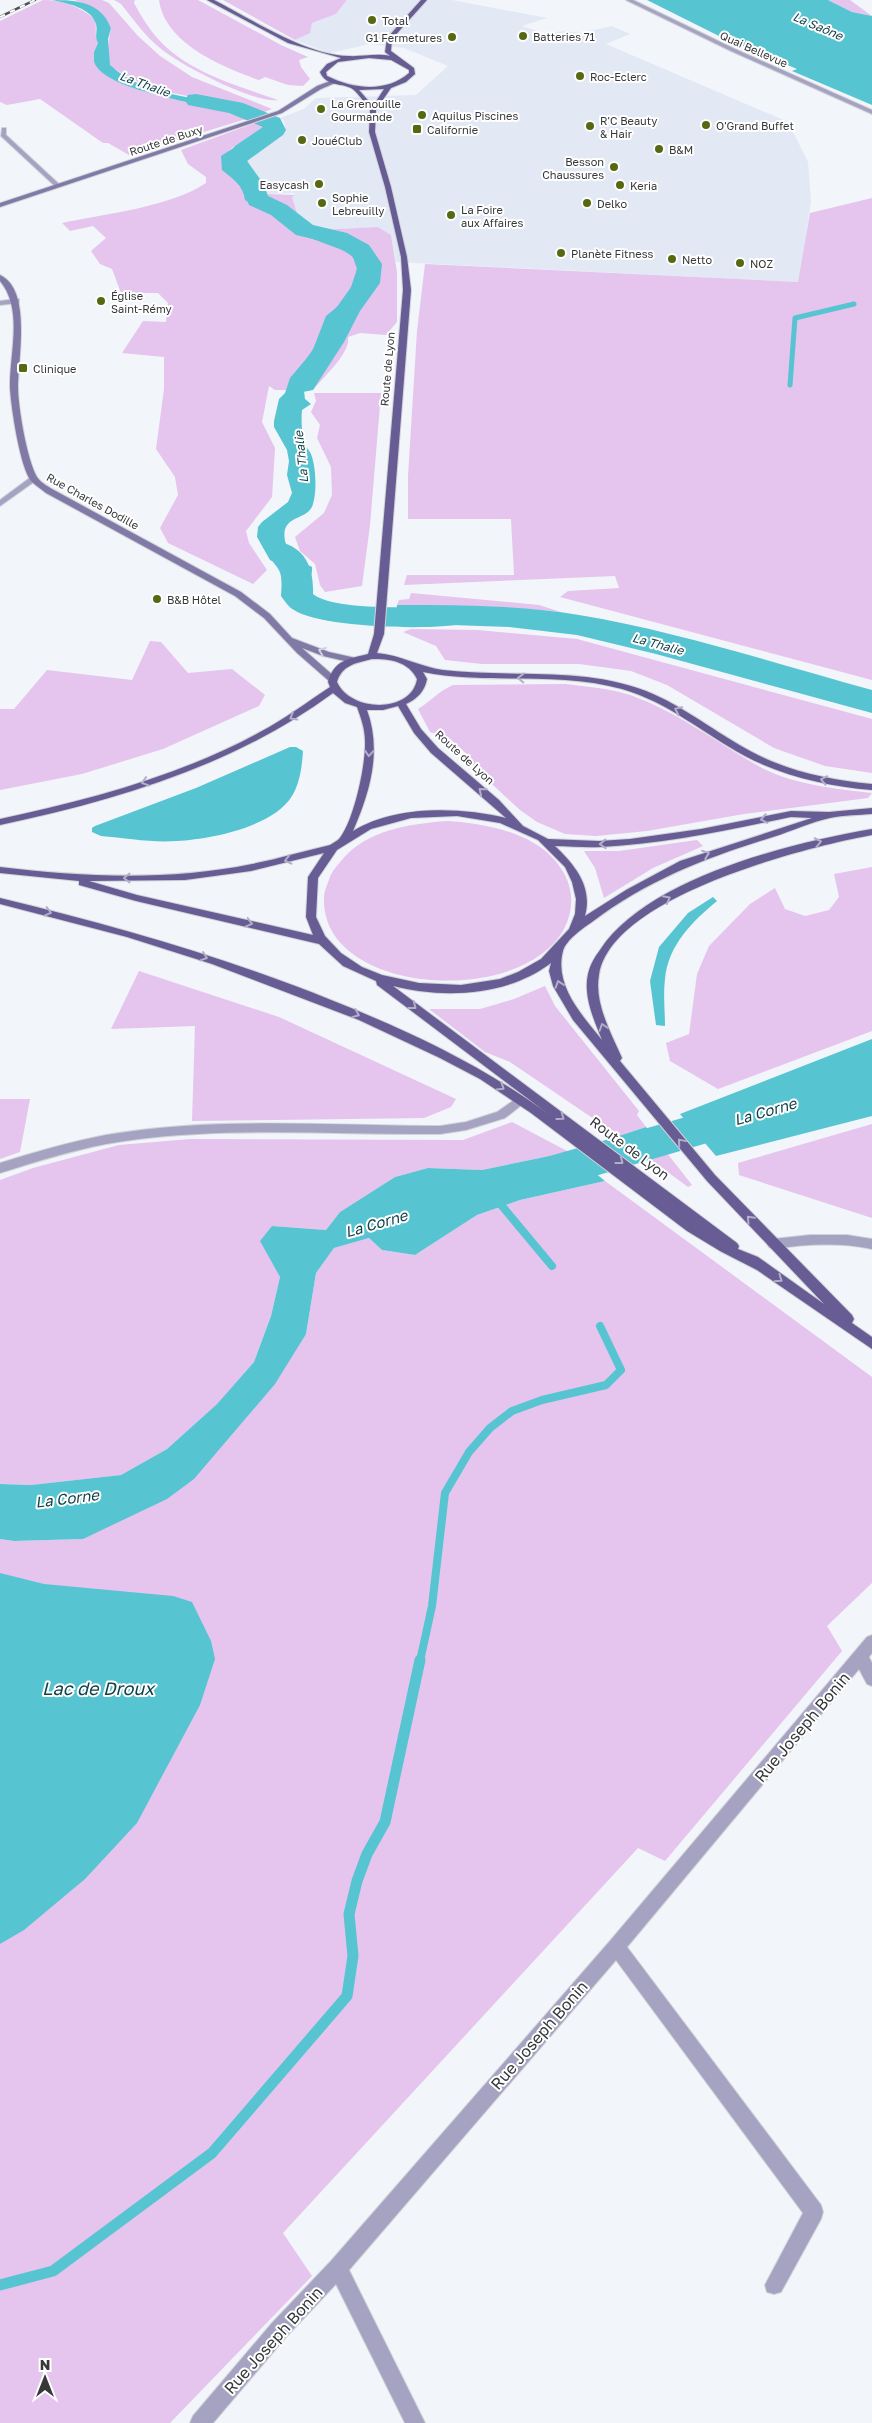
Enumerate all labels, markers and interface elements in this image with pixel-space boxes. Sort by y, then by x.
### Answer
water label: La Saône [791,9,846,44]
marker: Total [366,14,378,26]
place label: Total [382,14,409,27]
street label: Quai Bellevue [718,28,790,70]
marker: Batteries 71 [517,30,529,42]
place label: Batteries 71 [533,30,595,43]
place label: G1 Fermetures [365,31,442,44]
marker: G1 Fermetures [446,31,458,43]
water label: La Thalie [118,68,173,100]
marker: Roc-Eclerc [574,70,586,82]
place label: Roc-Eclerc [590,70,647,83]
place label: La Grenouille Gourmande [331,97,401,123]
marker: La Grenouille Gourmande [315,103,327,115]
marker: Aquilus Piscines [416,109,428,121]
place label: Aquilus Piscines [432,109,518,122]
place label: R'C Beauty & Hair [600,114,658,140]
marker: O'Grand Buffet [700,119,712,131]
place label: O'Grand Buffet [716,119,794,132]
marker: R'C Beauty & Hair [584,120,596,132]
street label: Route de Buxy [128,122,204,158]
marker: Californie [411,123,423,135]
place label: Californie [427,123,478,136]
marker: JouéClub [296,134,308,146]
place label: JouéClub [312,134,362,147]
marker: B&M [653,143,665,155]
place label: B&M [669,143,693,156]
place label: Besson Chaussures [542,155,604,181]
marker: Besson Chaussures [608,161,620,173]
place label: Easycash [260,178,309,191]
marker: Easycash [313,178,325,190]
marker: Keria [614,179,626,191]
place label: Keria [630,179,657,192]
place label: Sophie Lebreuilly [332,191,384,217]
marker: Sophie Lebreuilly [316,197,328,209]
marker: Delko [581,197,593,209]
place label: Delko [597,197,628,210]
place label: La Foire aux Affaires [461,203,523,229]
marker: La Foire aux Affaires [445,209,457,221]
marker: Planète Fitness [555,247,567,259]
place label: Planète Fitness [571,247,653,260]
marker: Netto [666,253,678,265]
place label: Netto [682,253,712,266]
marker: NOZ [734,257,746,269]
place label: NOZ [750,257,773,270]
place label: Église Saint-Rémy [111,289,172,315]
marker: Église Saint-Rémy [95,295,107,307]
street label: Route de Lyon [377,331,397,407]
marker: Clinique [17,362,29,374]
place label: Clinique [33,362,76,375]
water label: La Thalie [291,429,311,484]
street label: Rue Charles Dodille [45,470,141,532]
marker: B&B Hôtel [151,593,163,605]
place label: B&B Hôtel [167,593,222,606]
water label: La Thalie [631,630,686,658]
one-way arrow [318,647,327,658]
one-way arrow [517,673,525,683]
one-way arrow [674,706,683,717]
one-way arrow [290,710,299,720]
street label: Route de Lyon [433,727,497,787]
one-way arrow [363,749,374,757]
one-way arrow [819,775,828,785]
one-way arrow [141,776,149,786]
one-way arrow [479,788,488,797]
one-way arrow [759,813,768,824]
one-way arrow [814,838,823,848]
one-way arrow [599,839,607,849]
one-way arrow [701,850,710,860]
one-way arrow [284,854,292,864]
one-way arrow [123,873,130,883]
one-way arrow [661,895,670,905]
one-way arrow [43,906,52,917]
one-way arrow [245,917,254,928]
one-way arrow [199,951,207,961]
one-way arrow [555,980,565,989]
one-way arrow [407,1000,416,1008]
one-way arrow [351,1008,360,1019]
one-way arrow [599,1023,609,1031]
one-way arrow [495,1081,504,1090]
water label: La Corne [732,1093,799,1128]
one-way arrow [555,1111,564,1119]
street label: Route de Lyon [587,1113,673,1183]
one-way arrow [678,1139,687,1148]
one-way arrow [614,1155,624,1164]
water label: La Corne [343,1205,410,1240]
one-way arrow [747,1216,756,1225]
one-way arrow [773,1273,782,1282]
water label: La Corne [34,1485,101,1511]
street label: Rue Joseph Bonin [750,1668,854,1786]
water label: Lac de Droux [42,1677,156,1699]
street label: Rue Joseph Bonin [486,1976,592,2094]
street label: Rue Joseph Bonin [219,2282,327,2398]
north arrow [20,2353,70,2403]
text: N [40,2356,50,2373]

